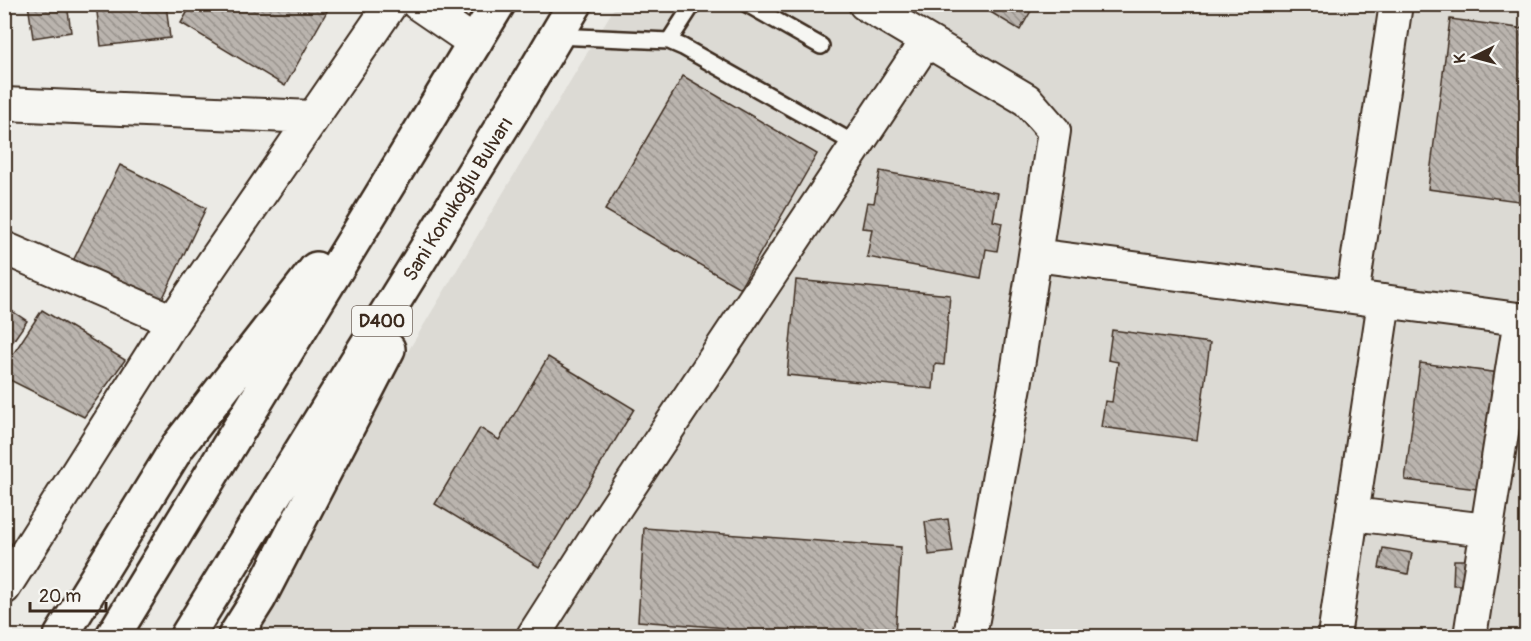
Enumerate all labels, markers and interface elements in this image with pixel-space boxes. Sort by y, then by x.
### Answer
north arrow [1444,27,1504,87]
text: K [1450,52,1471,64]
street label: Sani Konukoğlu Bulvarı [397,112,519,286]
road number: D400 [352,306,412,336]
scale bar [30,575,106,613]
text: 20 m [39,585,81,608]

